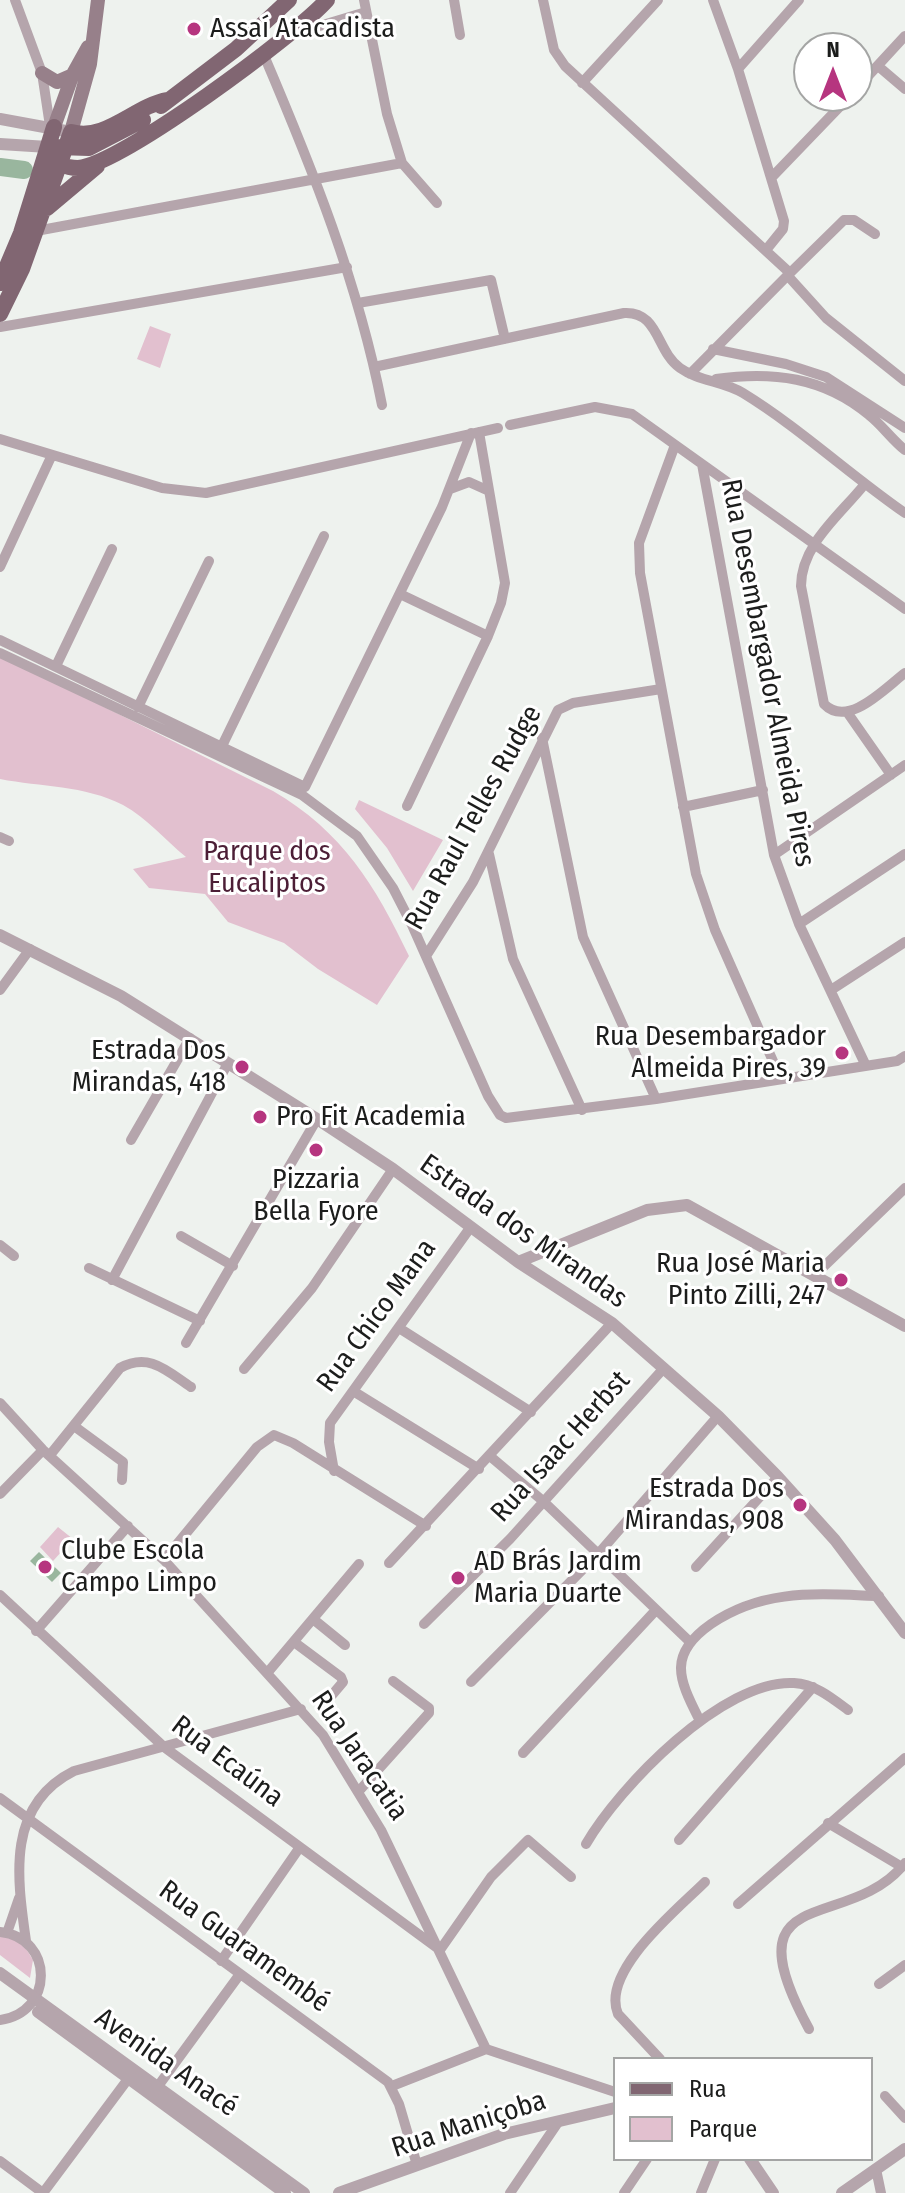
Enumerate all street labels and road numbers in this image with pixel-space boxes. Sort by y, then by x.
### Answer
street label: Rua Desembargador Almeida Pires [713,476,821,870]
street label: Rua Raul Telles Rudge [398,700,550,936]
street label: Estrada dos Mirandas [413,1148,633,1316]
street label: Rua Chico Mana [310,1233,444,1399]
street label: Rua Isaac Herbst [484,1365,638,1529]
street label: Rua Jaracatia [303,1685,415,1827]
street label: Rua Ecaúna [164,1709,290,1815]
street label: Rua Guaramembé [152,1874,336,2020]
street label: Avenida Anacé [88,2001,244,2125]
street label: Rua Maniçoba [388,2084,550,2166]

